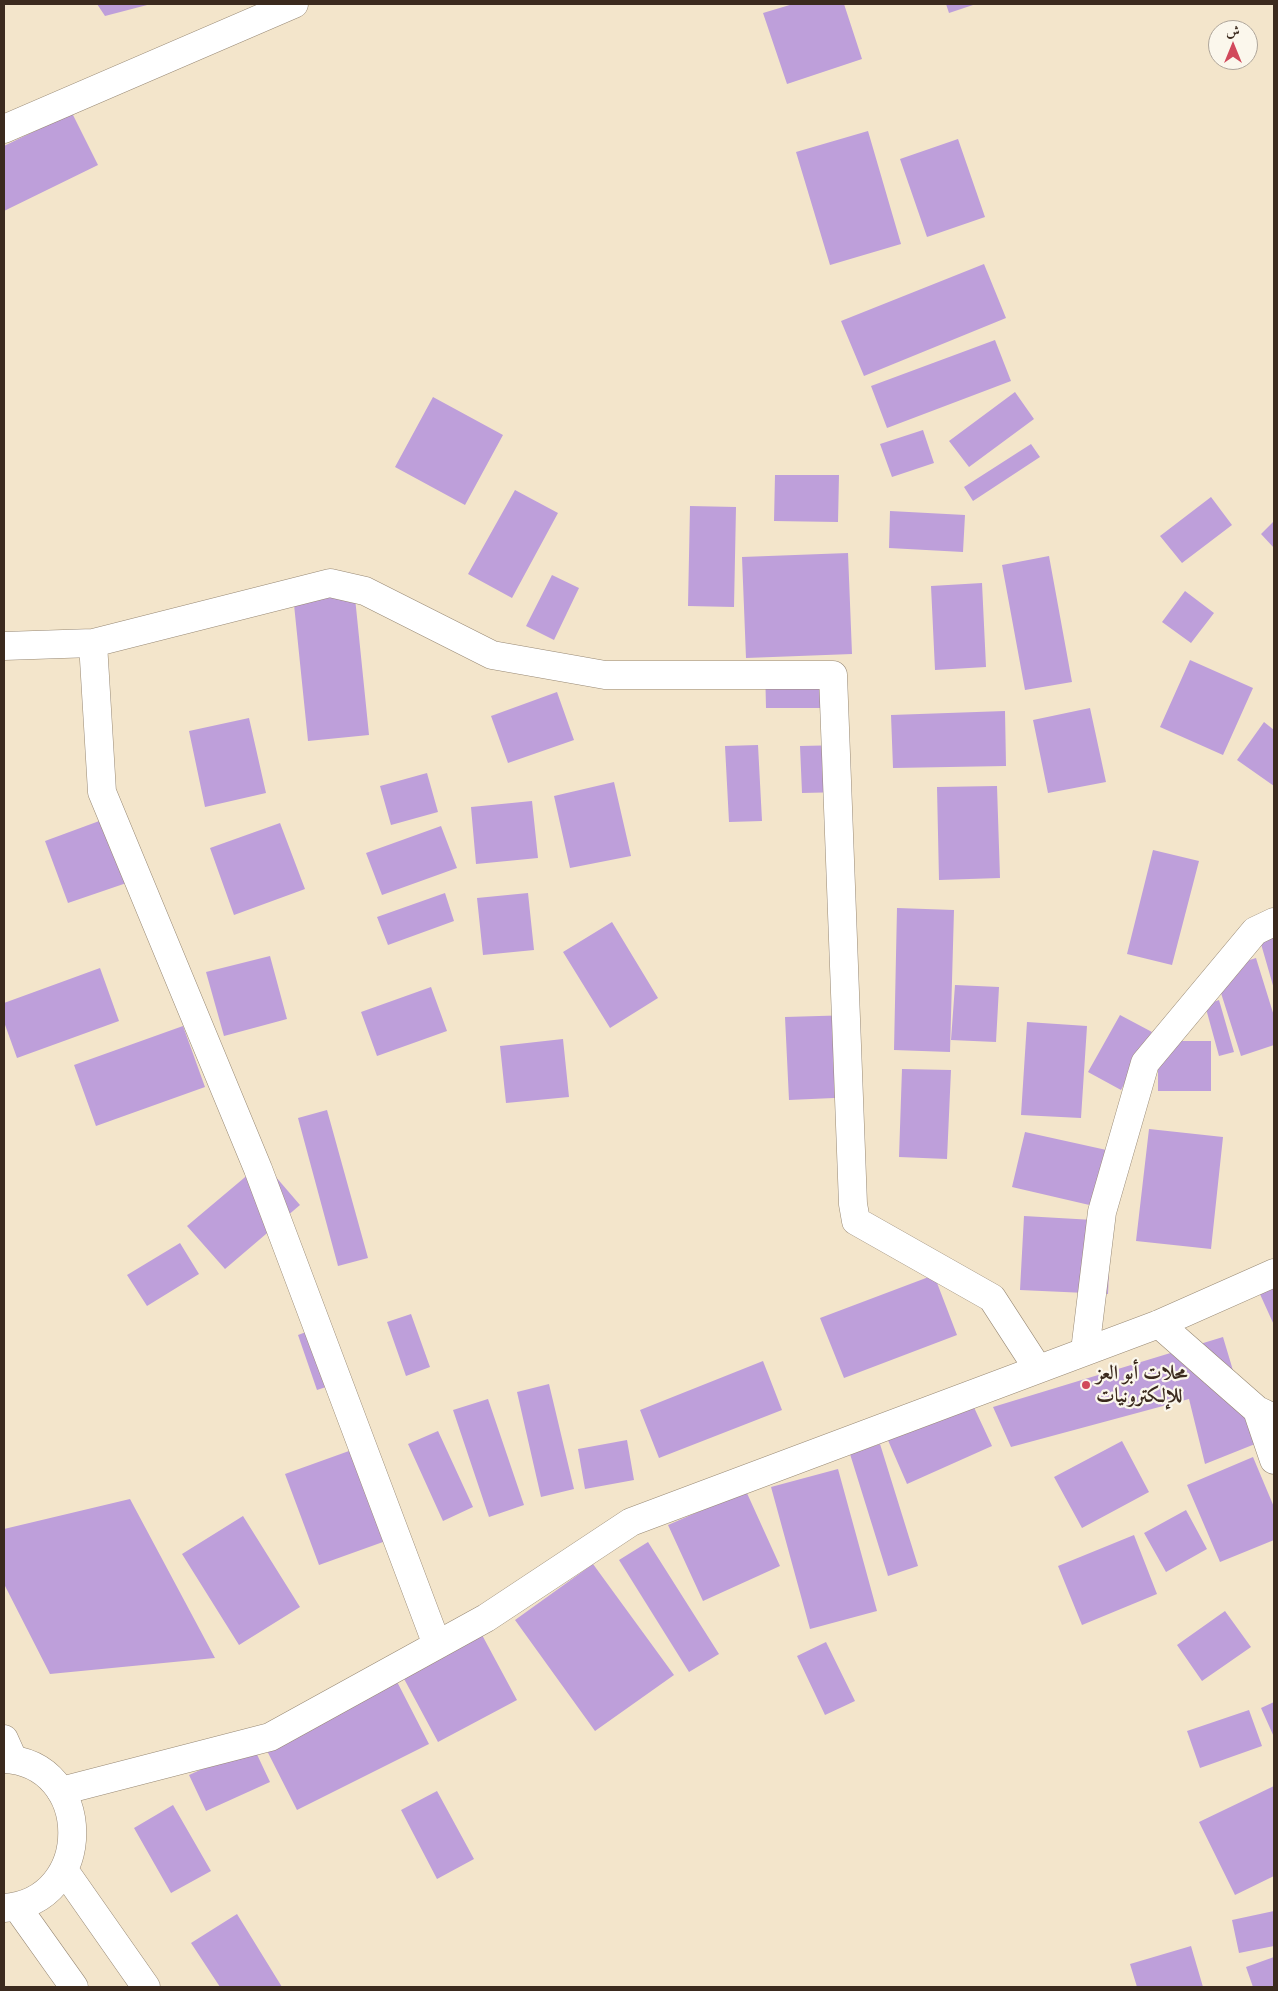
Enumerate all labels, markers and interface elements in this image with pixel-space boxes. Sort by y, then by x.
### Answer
north arrow [1208,20,1258,70]
text: ش [1226,22,1240,40]
place label: محلات أبو العز للإلكترونيات [1096,1362,1187,1409]
marker: محلات أبو العز للإلكترونيات [1080,1379,1092,1391]

